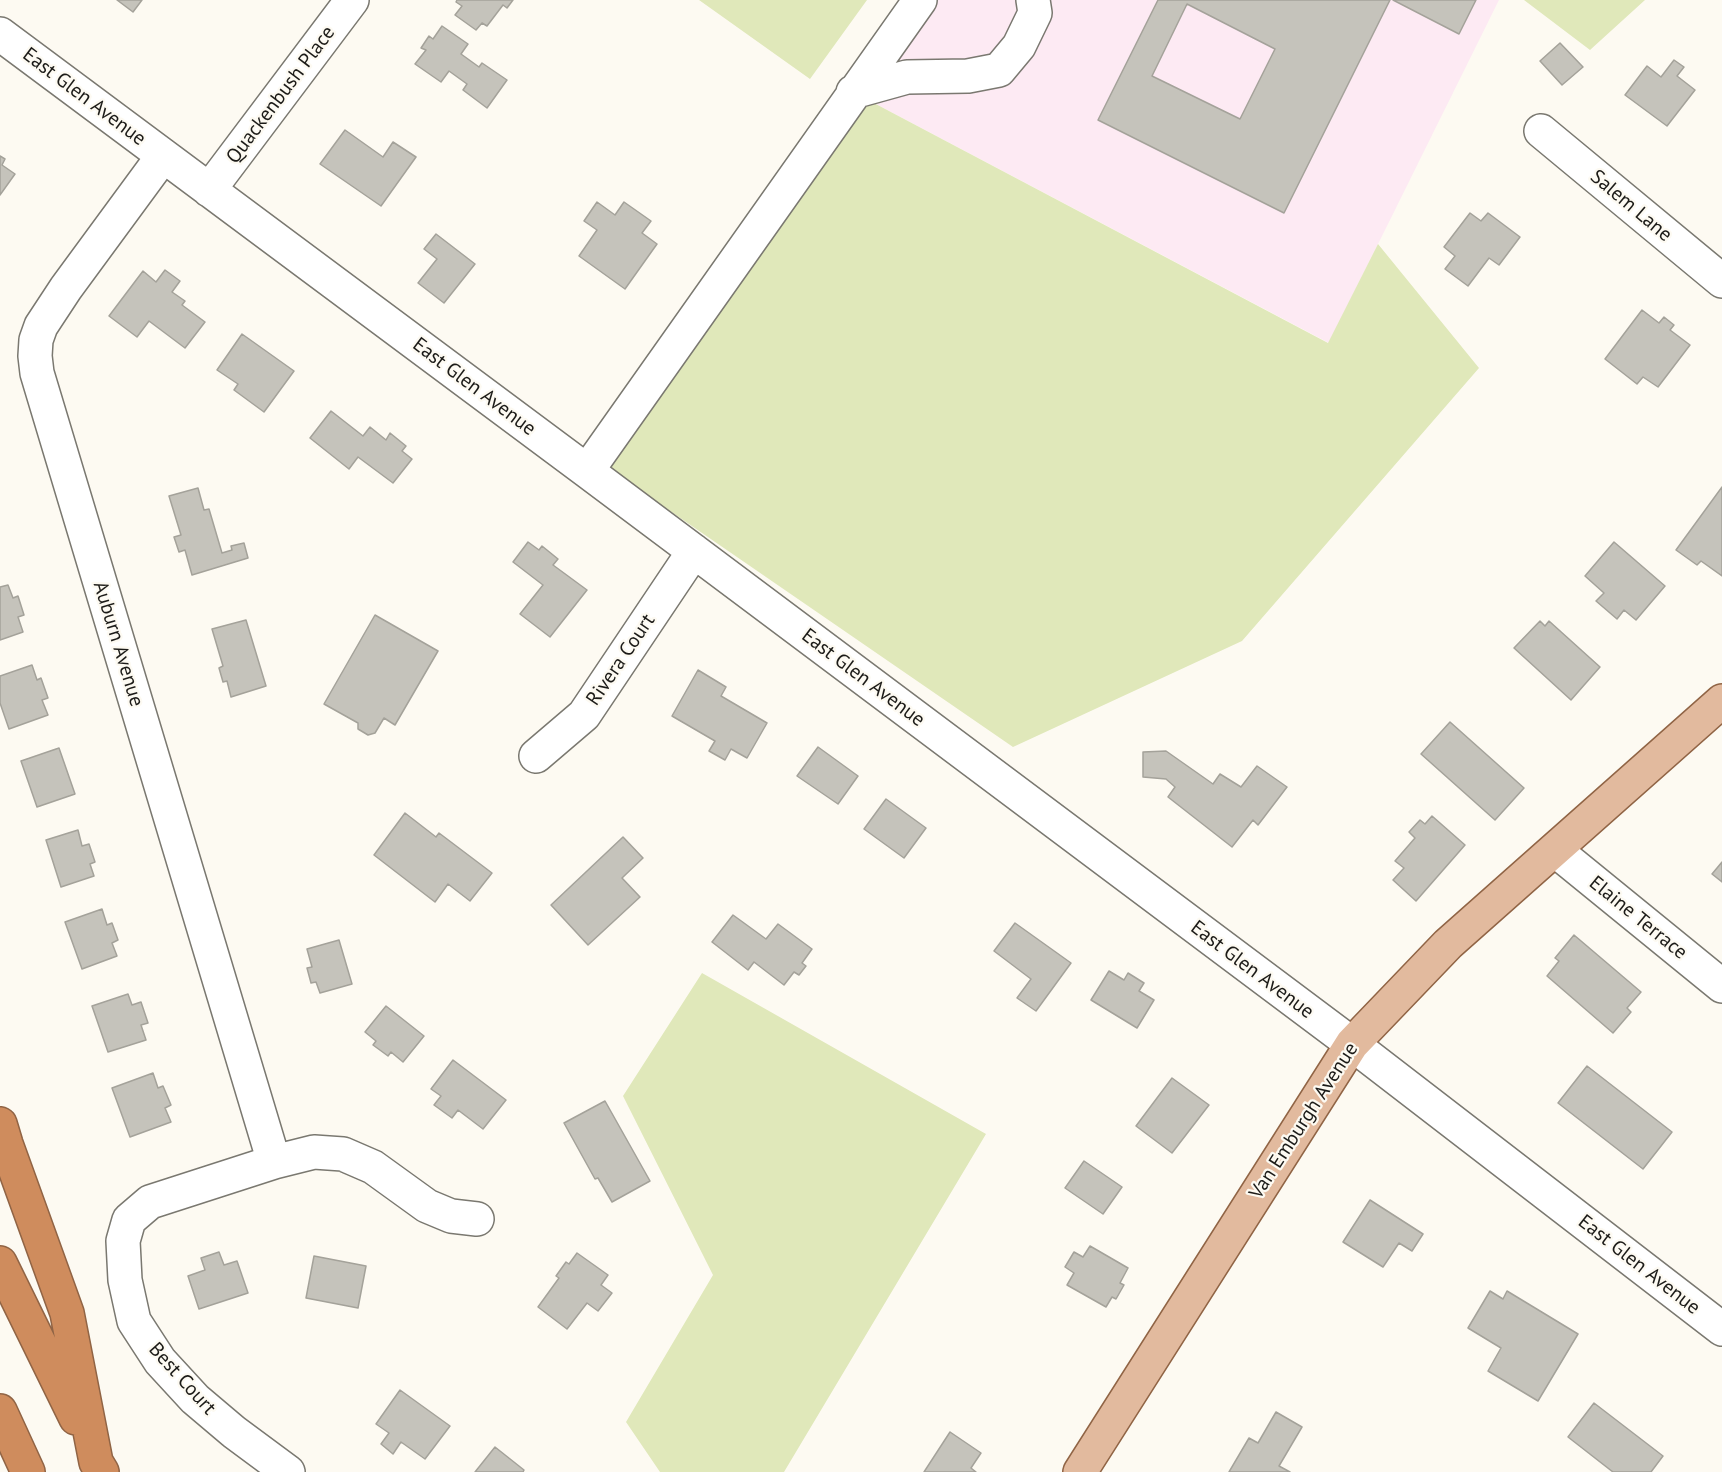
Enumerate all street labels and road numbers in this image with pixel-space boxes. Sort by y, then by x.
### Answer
street label: Quackenbush Place [222,22,340,168]
street label: East Glen Avenue [18,43,150,151]
street label: Salem Lane [1585,165,1677,247]
street label: East Glen Avenue [408,333,540,441]
street label: Auburn Avenue [88,579,148,709]
street label: Rivera Court [582,610,660,710]
street label: East Glen Avenue [797,624,929,732]
street label: Elaine Terrace [1584,871,1692,965]
street label: East Glen Avenue [1186,916,1318,1024]
street label: Van Emburgh Avenue [1245,1038,1363,1204]
street label: East Glen Avenue [1573,1210,1705,1320]
street label: Best Court [143,1338,221,1420]

